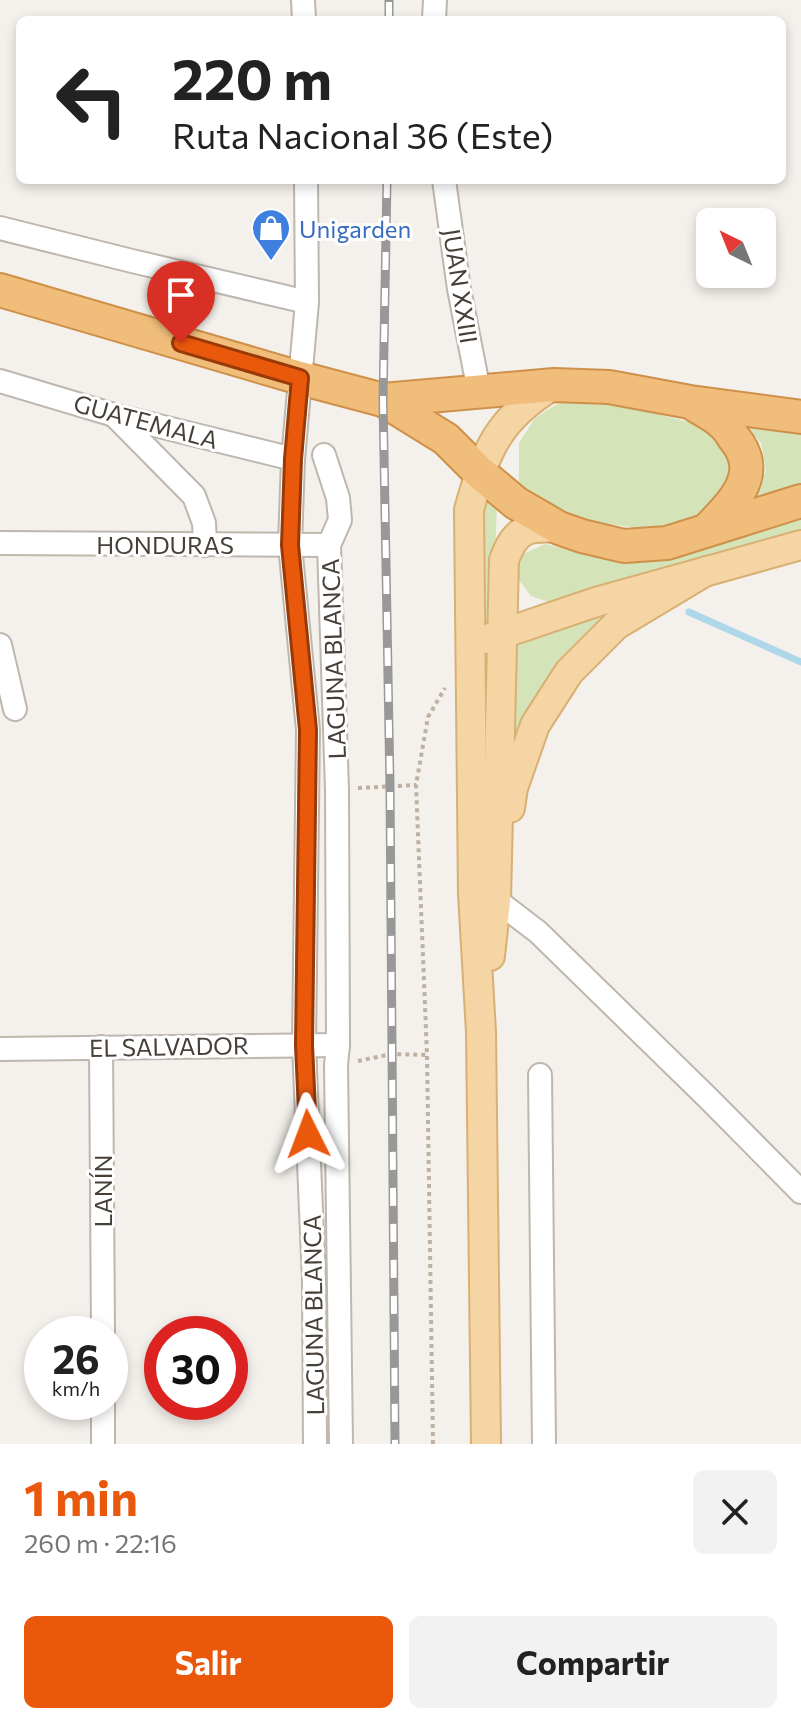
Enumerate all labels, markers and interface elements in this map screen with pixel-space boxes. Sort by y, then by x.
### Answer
text: 220 m [172,43,332,112]
icon: left [40,48,144,152]
text: Ruta Nacional 36 (Este) [172,112,553,156]
shop icon: Unigarden [250,207,292,262]
north arrow [696,208,776,288]
map controls [696,208,776,288]
place label: Unigarden [299,214,411,243]
street label: JUAN XXIII [438,227,484,345]
pin [147,261,215,343]
icon: arrive [159,273,203,317]
street label: GUATEMALA [71,388,221,454]
street label: HONDURAS [96,530,234,559]
street label: LAGUNA BLANCA [315,558,351,760]
street label: EL SALVADOR [89,1030,249,1062]
position arrow [266,1092,350,1176]
street label: LANÍN [88,1154,117,1228]
street label: LAGUNA BLANCA [297,1214,329,1416]
speed limit sign: 30 [144,1316,248,1420]
text: 26 [52,1333,100,1382]
text: km/h [52,1376,100,1400]
text: 1 min [24,1467,138,1526]
button: close [693,1470,777,1554]
text: 260 m · 22:16 [24,1527,177,1558]
button: Salir [24,1616,393,1708]
button: Compartir [409,1616,777,1708]

